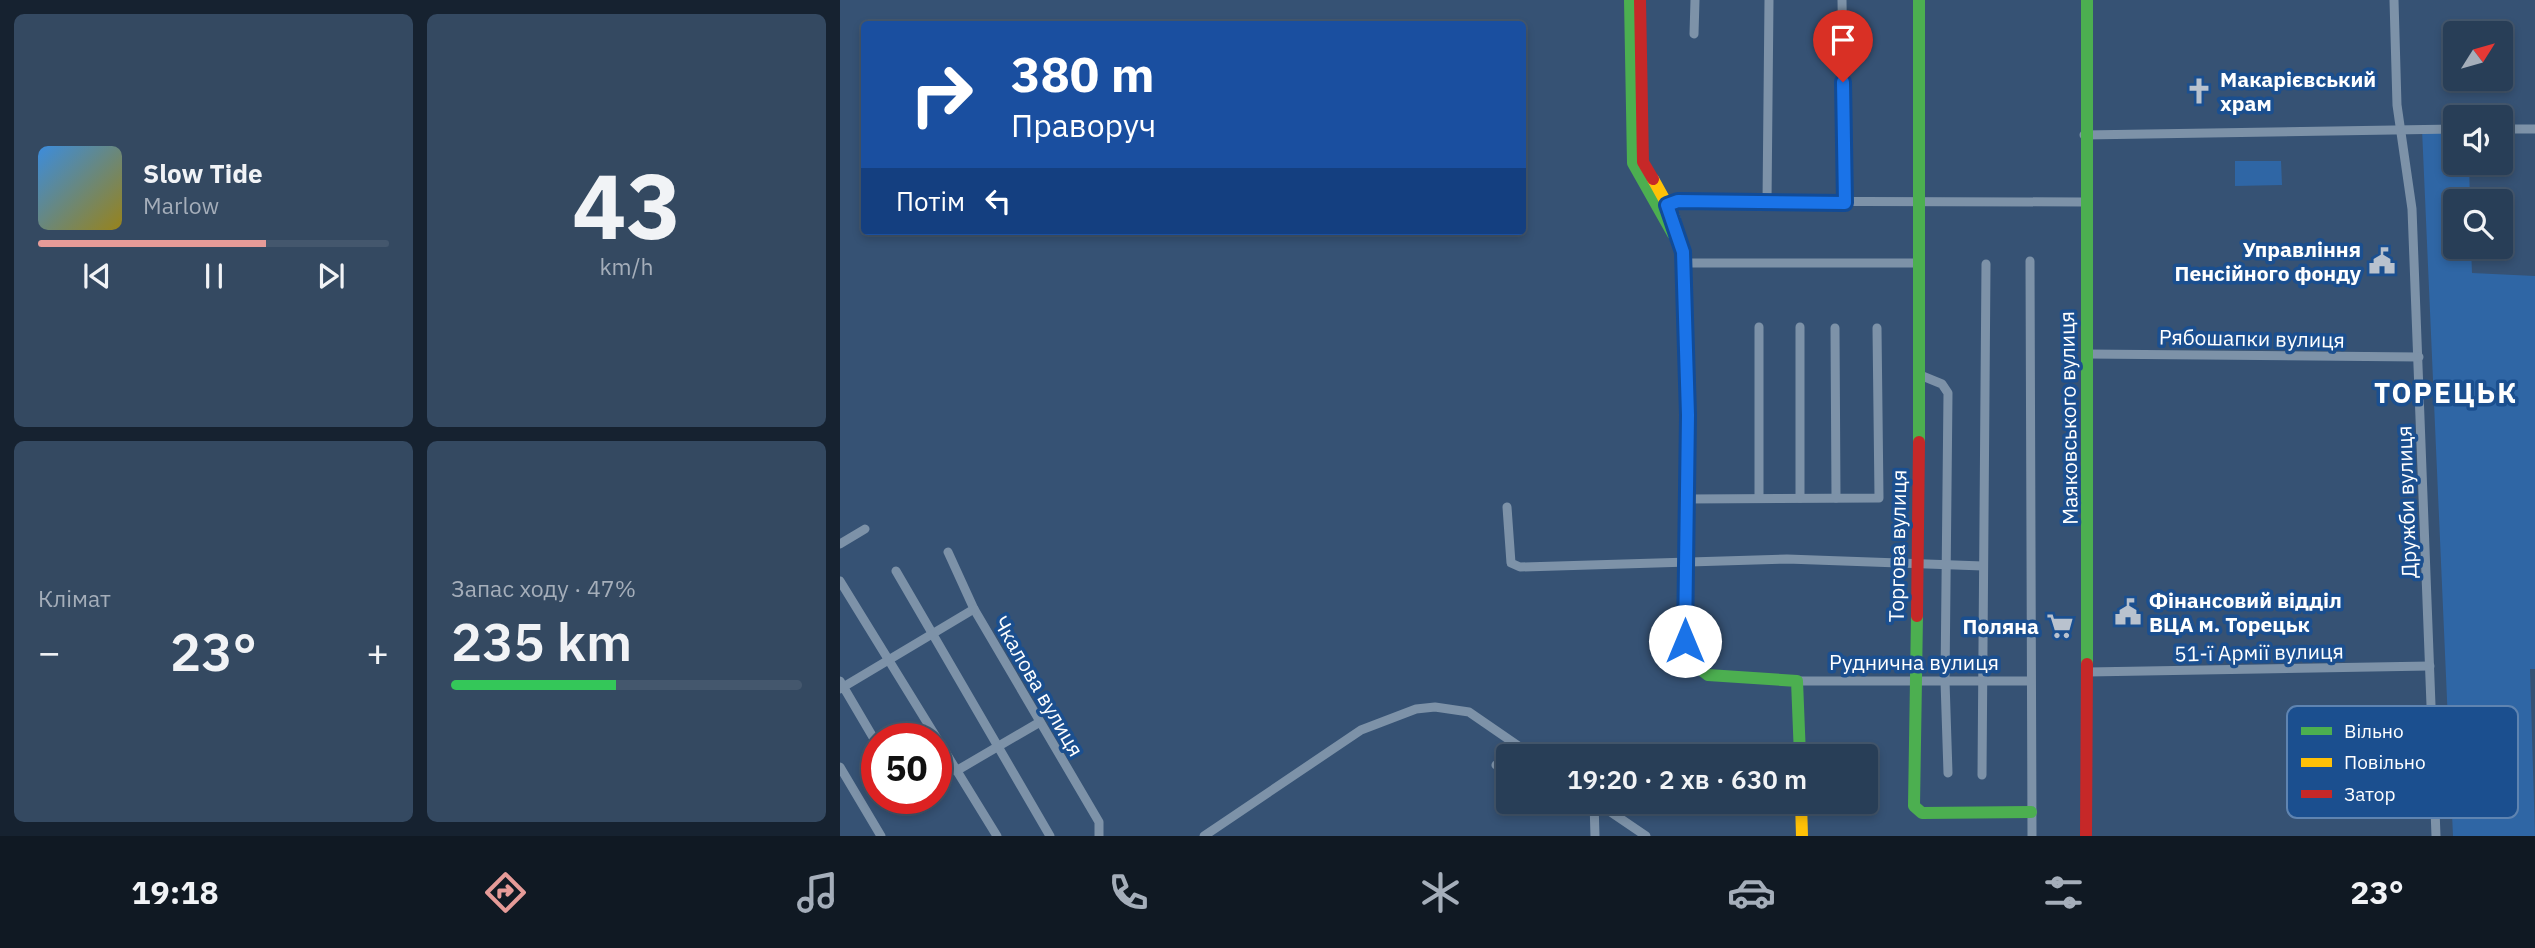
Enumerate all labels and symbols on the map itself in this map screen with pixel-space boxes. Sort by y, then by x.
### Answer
pin [1813,10,1873,82]
north arrow [2443,21,2513,91]
place label: Макарієвський храм [2220,65,2376,117]
church icon: Макарієвський храм [2184,76,2214,106]
place label: Управління Пенсійного фонду [2175,235,2362,287]
public building icon: Управління Пенсійного фонду [2367,246,2397,276]
street label: Маяковського вулиця [2052,311,2084,525]
street label: Рябошапки вулиця [2159,322,2345,354]
district label: ТОРЕЦЬК [2374,374,2518,411]
street label: Дружби вулиця [2389,425,2423,579]
street label: Торгова вулиця [1882,469,1912,623]
place label: Фінансовий відділ ВЦА м. Торецьк [2149,586,2342,638]
public building icon: Фінансовий відділ ВЦА м. Торецьк [2113,597,2143,627]
position arrow [1648,604,1722,678]
street label: Чкалова вулиця [988,611,1090,761]
supermarket icon: Поляна [2045,611,2075,641]
place label: Поляна [1963,612,2039,640]
street label: 51-ї Армії вулиця [2174,637,2344,667]
street label: Руднична вулиця [1829,648,1999,676]
legend [2287,706,2518,818]
text: Вільно [2344,719,2404,743]
speed limit sign: 50 [861,723,952,814]
text: Повільно [2344,750,2426,774]
text: Затор [2344,782,2395,806]

